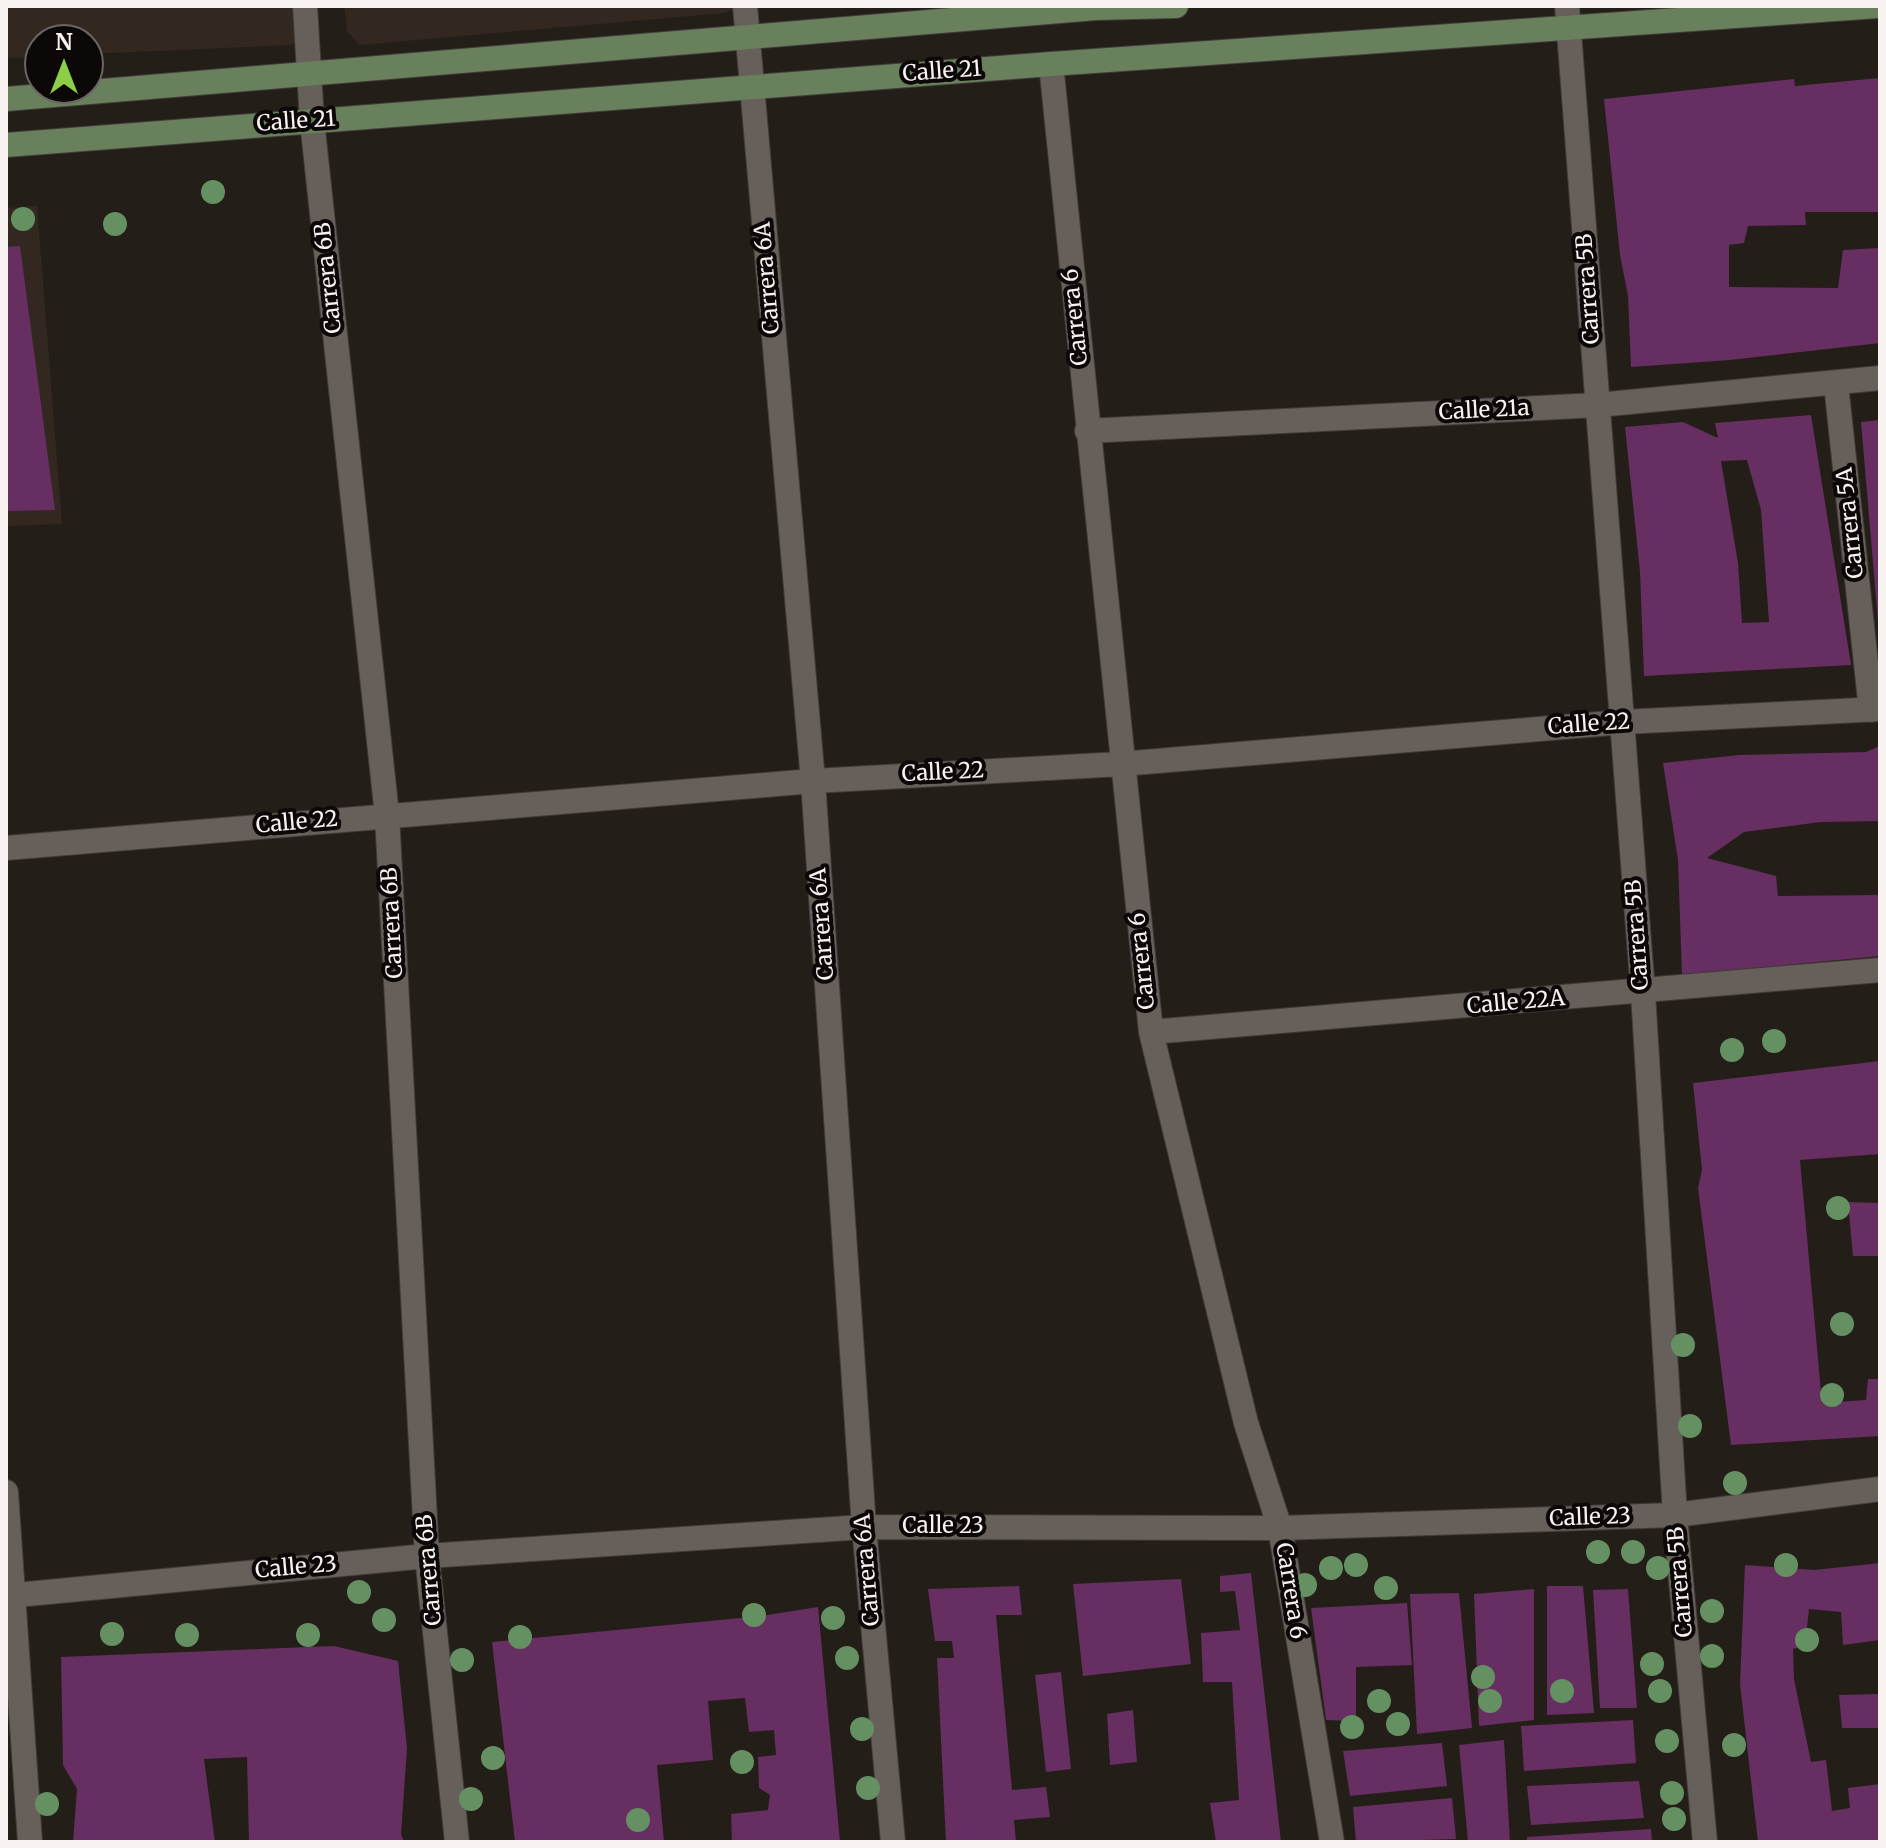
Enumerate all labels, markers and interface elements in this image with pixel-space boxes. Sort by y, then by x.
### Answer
north arrow [24,24,104,104]
text: N [55,28,73,56]
street label: Calle 21 [902,56,982,88]
street label: Calle 21 [256,106,336,138]
street label: Carrera 6B [310,221,348,335]
street label: Carrera 6A [750,221,786,335]
street label: Carrera 5B [1572,233,1606,345]
street label: Carrera 6 [1058,267,1094,367]
street label: Calle 21a [1438,395,1530,427]
street label: Carrera 5A [1832,466,1870,580]
street label: Calle 22 [1547,709,1631,741]
street label: Calle 22 [901,758,985,788]
street label: Calle 22 [255,806,339,840]
street label: Carrera 6B [377,867,409,979]
street label: Carrera 6A [806,867,840,981]
street label: Carrera 5B [1621,879,1655,991]
street label: Carrera 6 [1125,911,1161,1011]
street label: Calle 22A [1466,986,1566,1020]
street label: Calle 23 [1549,1503,1631,1533]
street label: Carrera 6B [412,1513,448,1627]
street label: Carrera 6A [850,1513,886,1627]
street label: Calle 23 [902,1514,984,1540]
street label: Carrera 5B [1663,1526,1699,1638]
street label: Carrera 6 [1269,1541,1311,1641]
street label: Calle 23 [254,1551,338,1585]

